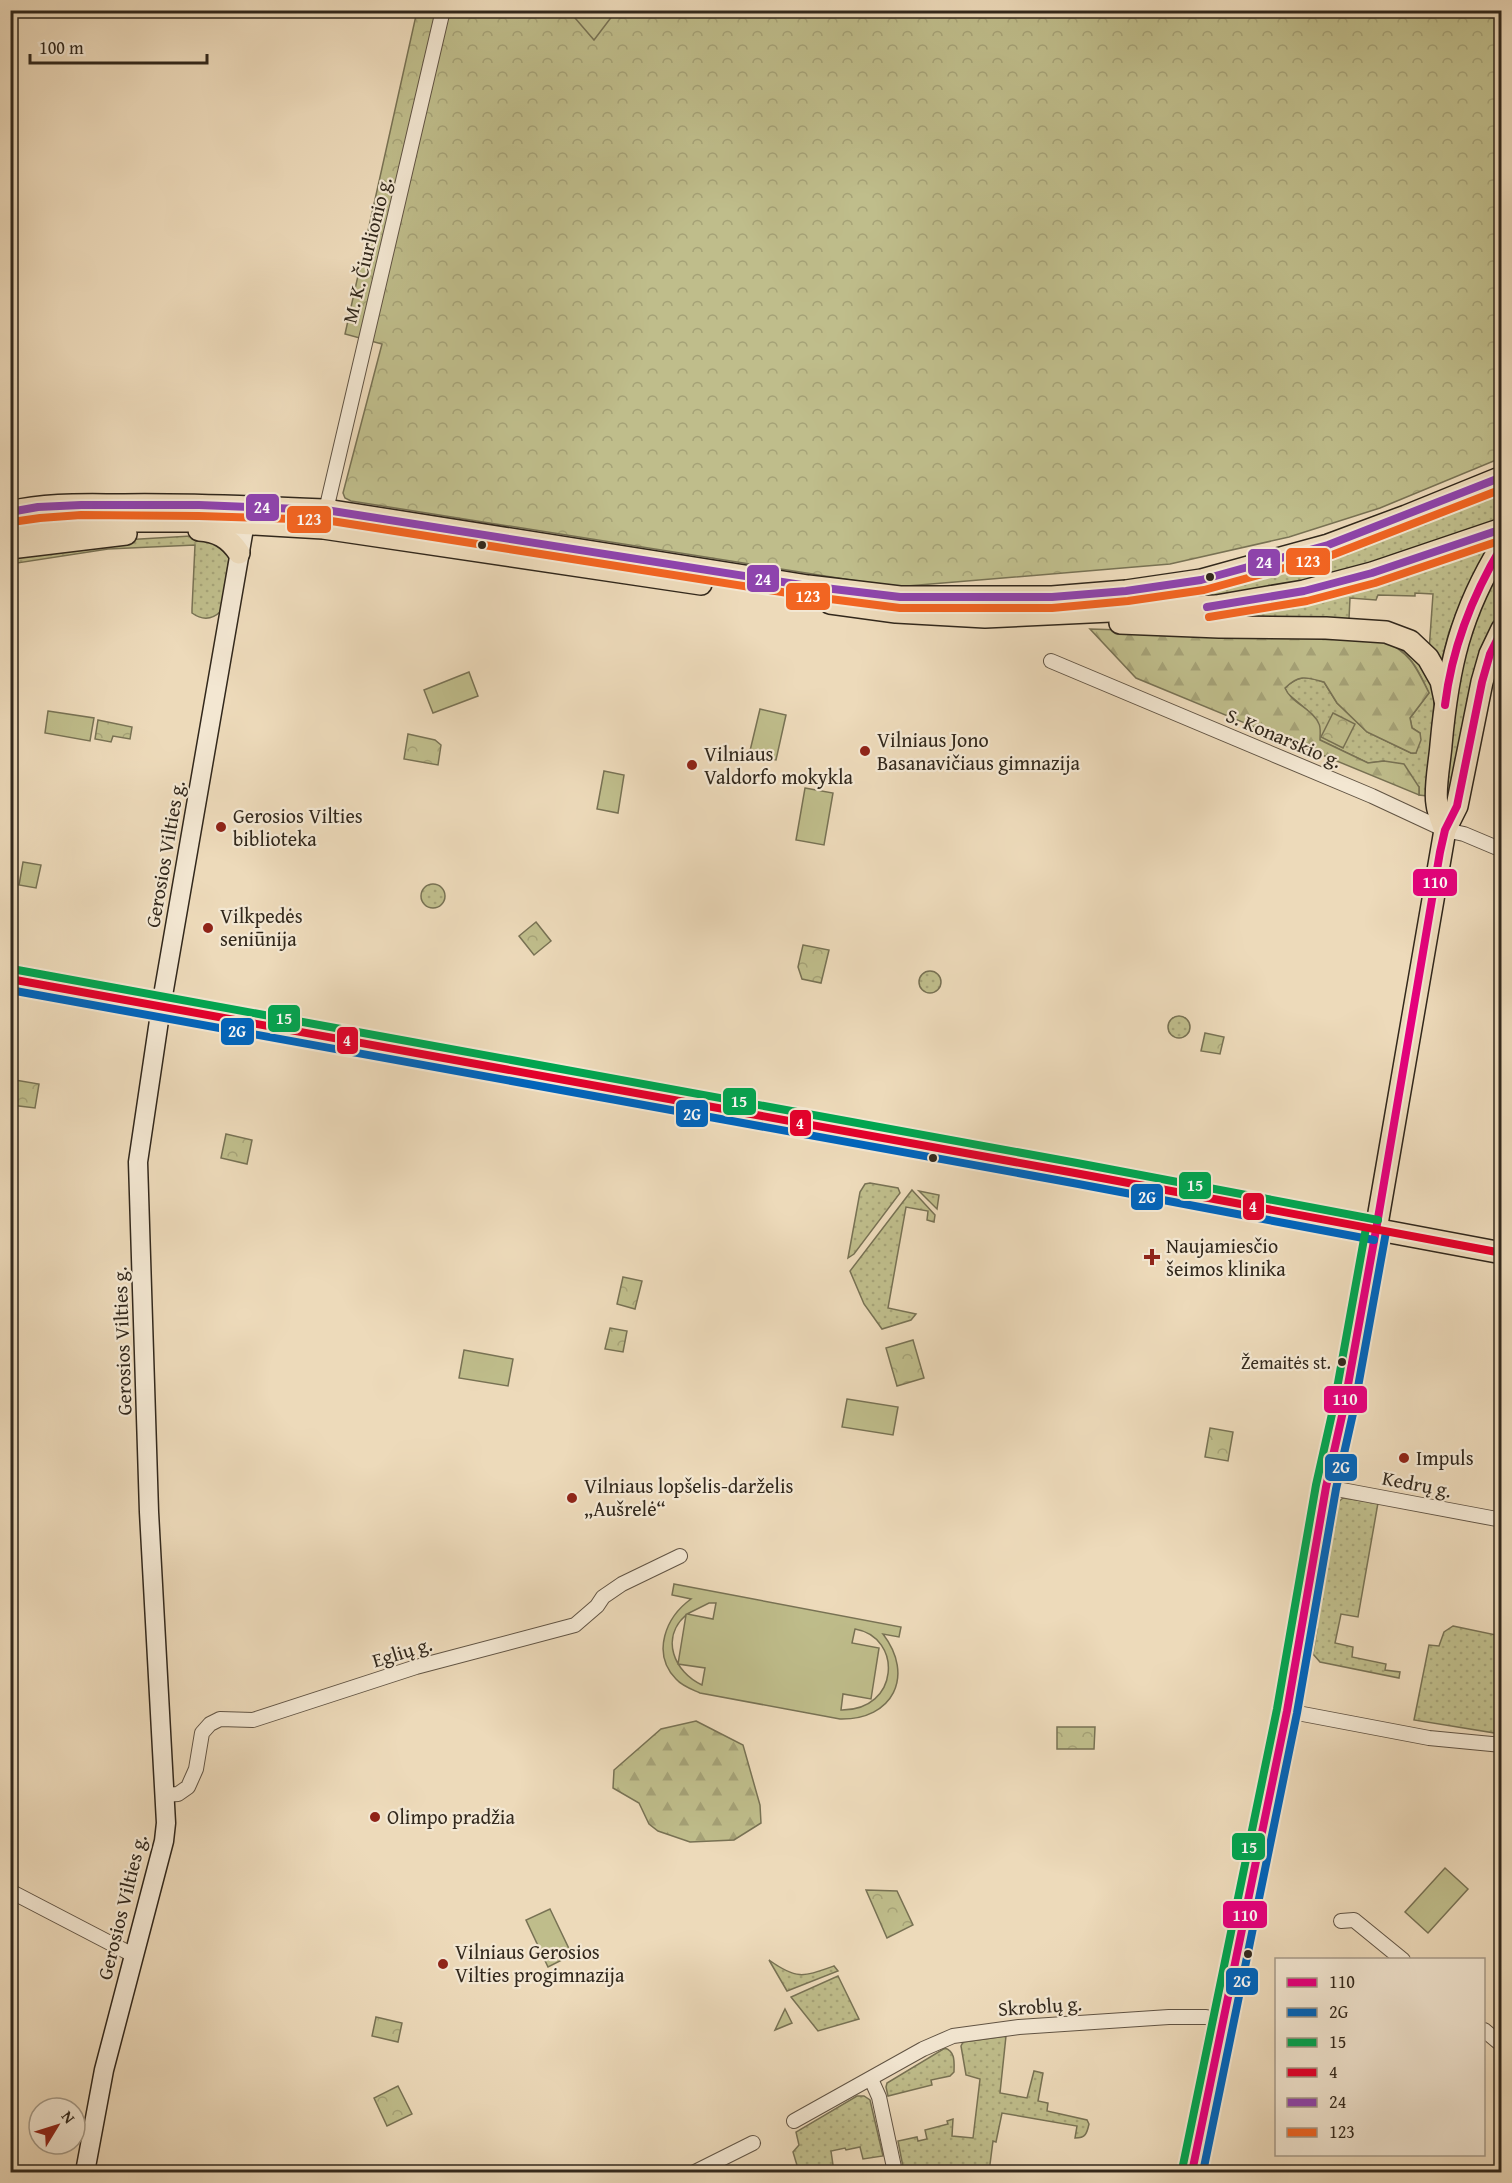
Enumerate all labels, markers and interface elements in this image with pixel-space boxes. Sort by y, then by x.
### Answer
scale bar [30,27,207,65]
text: 100 m [39,34,84,61]
street label: M. K. Čiurlionio g. [334,174,399,326]
line badge: 24 [245,493,280,522]
text: 24 [254,495,270,519]
line badge: 123 [286,505,332,534]
text: 123 [297,507,321,531]
unlabelled marker [476,539,488,551]
line badge: 123 [1285,547,1331,576]
line badge: 24 [1247,548,1281,577]
text: 123 [1296,549,1320,573]
text: 24 [1256,550,1272,574]
line badge: 24 [746,564,780,593]
text: 24 [755,567,771,591]
unlabelled marker [1204,571,1216,583]
line badge: 123 [785,582,831,611]
text: 123 [796,584,820,608]
street label: S. Konarskio g. [1222,700,1347,775]
place label: Vilniaus Jono Basanavičiaus gimnazija [877,725,1081,777]
place label: Vilniaus Valdorfo mokykla [704,739,854,791]
marker: Vilniaus Jono Basanavičiaus gimnazija [858,744,872,758]
marker: Vilniaus Valdorfo mokykla [685,758,699,772]
street label: Gerosios Vilties g. [137,778,192,930]
place label: Gerosios Vilties biblioteka [233,801,363,853]
marker: Gerosios Vilties biblioteka [214,820,228,834]
line badge: 110 [1412,868,1458,897]
text: 110 [1423,870,1447,894]
place label: Vilkpedės seniūnija [220,901,303,953]
marker: Vilkpedės seniūnija [201,921,215,935]
line badge: 15 [267,1004,301,1033]
text: 15 [276,1006,292,1030]
line badge: 2G [220,1017,255,1046]
text: 2G [228,1019,246,1043]
line badge: 4 [336,1026,359,1055]
text: 4 [343,1028,351,1052]
line badge: 15 [722,1087,757,1116]
text: 15 [731,1089,747,1113]
line badge: 2G [675,1099,709,1128]
text: 2G [683,1102,701,1126]
line badge: 4 [789,1109,812,1137]
text: 4 [796,1111,804,1135]
unlabelled marker [927,1152,939,1164]
line badge: 15 [1178,1171,1212,1200]
text: 15 [1187,1173,1203,1197]
line badge: 2G [1130,1183,1164,1211]
text: 2G [1138,1185,1156,1209]
line badge: 4 [1242,1192,1265,1221]
text: 4 [1249,1194,1257,1218]
place label: Naujamiesčio šeimos klinika [1166,1231,1286,1283]
marker: Naujamiesčio šeimos klinika [1143,1248,1161,1266]
street label: Gerosios Vilties g. [104,1266,139,1416]
place label: Žemaitės st. [1241,1349,1331,1376]
marker: Žemaitės st. [1336,1356,1348,1368]
line badge: 110 [1323,1385,1368,1414]
text: 110 [1333,1387,1357,1411]
place label: Impuls [1416,1443,1474,1472]
marker: Impuls [1397,1451,1411,1465]
line badge: 2G [1324,1453,1358,1482]
text: 2G [1332,1455,1350,1479]
street label: Kedrų g. [1380,1463,1454,1504]
place label: Vilniaus lopšelis-darželis „Aušrelė“ [584,1471,793,1523]
marker: Vilniaus lopšelis-darželis „Aušrelė“ [565,1491,579,1505]
street label: Eglių g. [368,1629,435,1674]
place label: Olimpo pradžia [387,1802,515,1831]
marker: Olimpo pradžia [368,1810,382,1824]
street label: Gerosios Vilties g. [89,1831,154,1983]
line badge: 15 [1231,1832,1266,1861]
text: 15 [1241,1835,1257,1859]
line badge: 110 [1222,1900,1268,1929]
text: 110 [1233,1903,1257,1927]
place label: Vilniaus Gerosios Vilties progimnazija [455,1937,625,1989]
unlabelled marker [1242,1948,1254,1960]
marker: Vilniaus Gerosios Vilties progimnazija [436,1957,450,1971]
legend [1275,1958,1485,2156]
line badge: 2G [1225,1967,1259,1996]
text: 110 [1329,1968,1355,1995]
text: 2G [1233,1969,1251,1993]
street label: Skroblų g. [997,1988,1083,2023]
text: 2G [1329,1998,1349,2025]
text: 15 [1329,2028,1346,2055]
text: 4 [1329,2058,1338,2085]
text: 24 [1329,2088,1346,2115]
north arrow [27,2096,87,2156]
text: N [56,2105,82,2129]
text: 123 [1329,2118,1355,2145]

